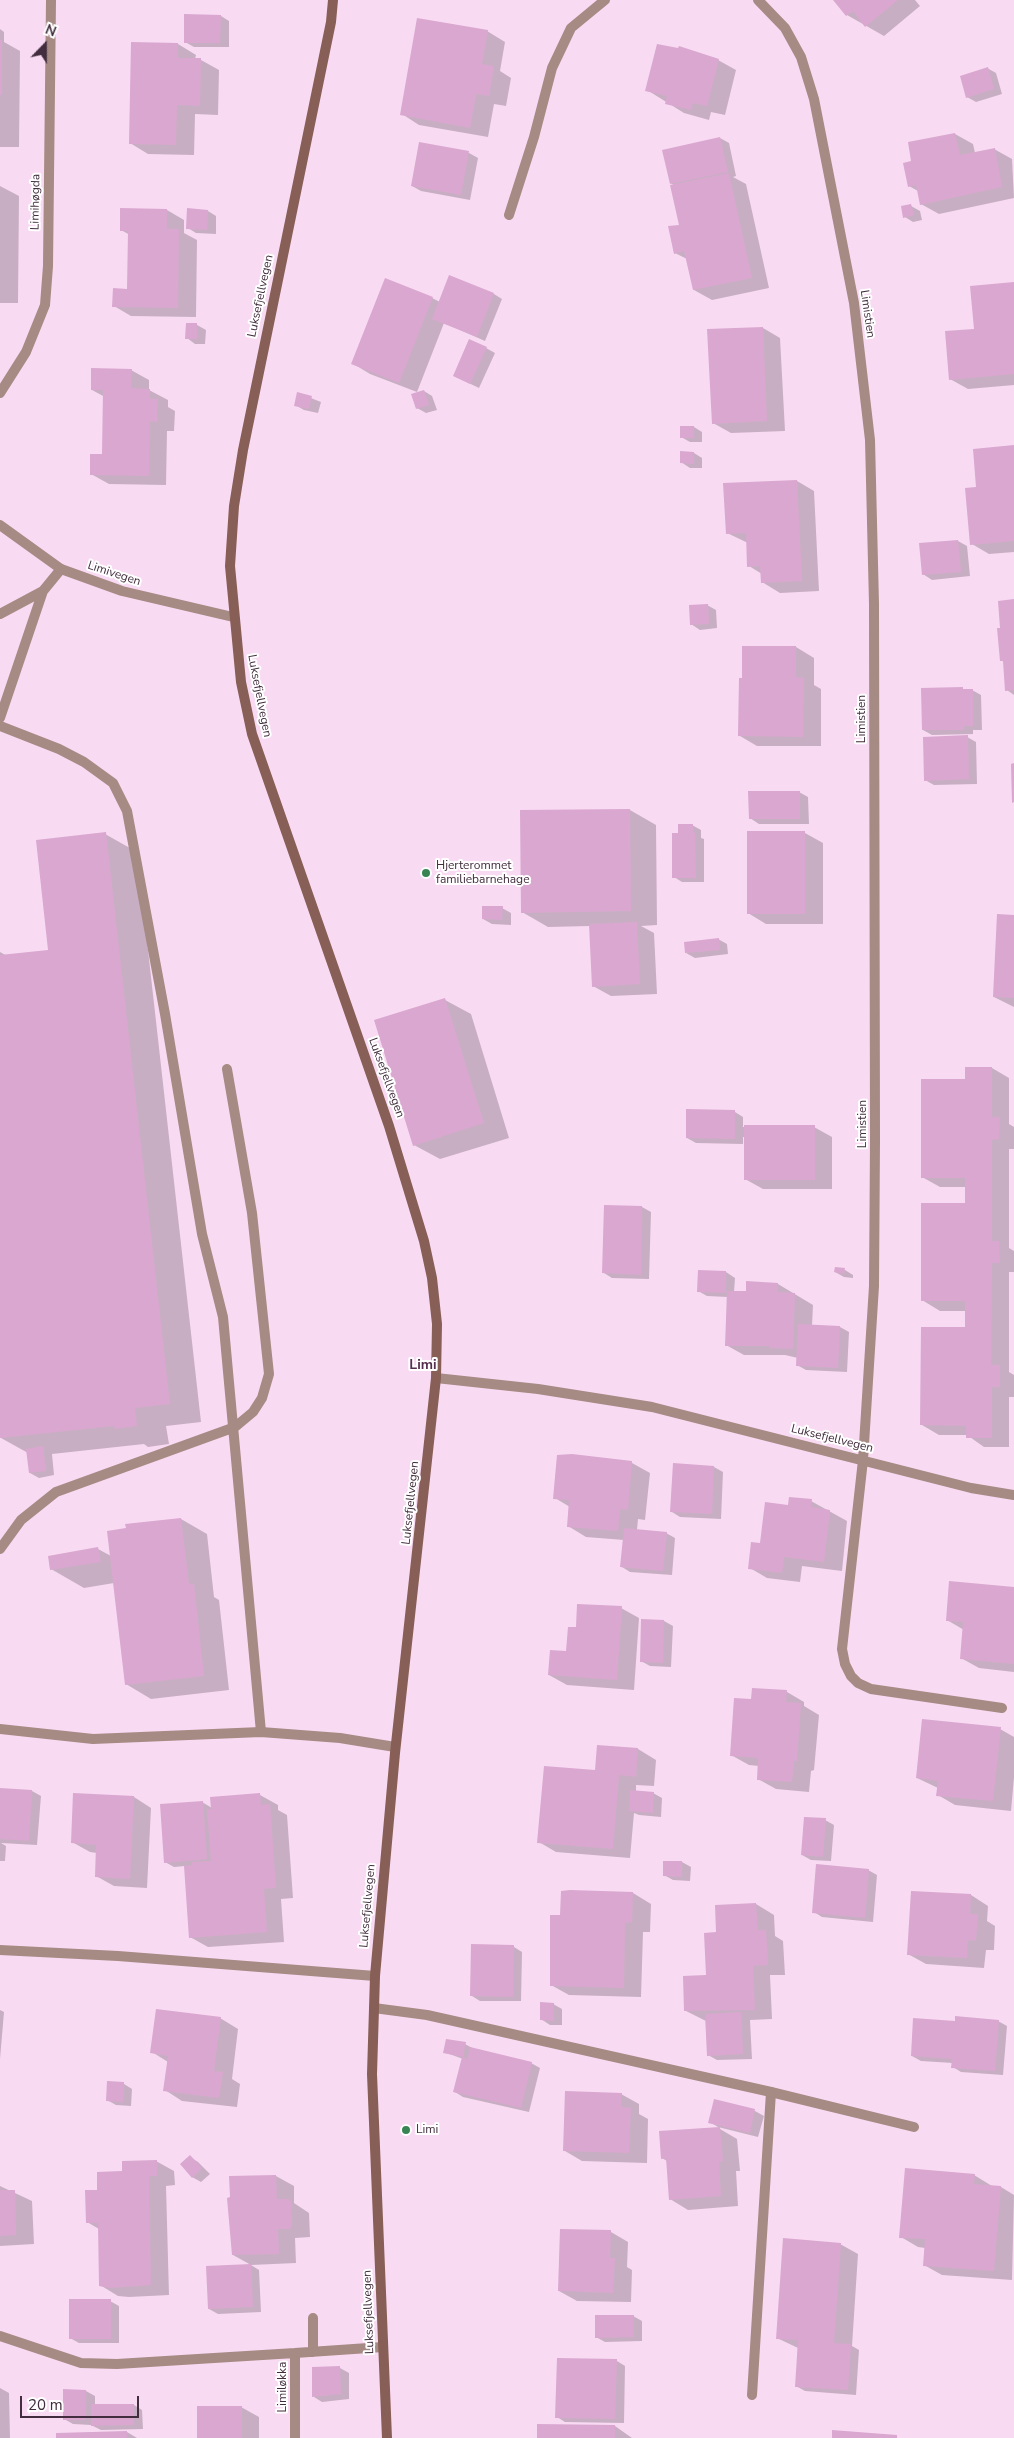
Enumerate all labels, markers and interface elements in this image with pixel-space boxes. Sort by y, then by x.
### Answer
north arrow [20,20,70,70]
text: N [42,20,59,41]
street label: Limihøgda [28,174,44,230]
street label: Luksefjellvegen [245,253,277,339]
street label: Limistien [857,289,877,339]
street label: Limivegen [86,559,142,589]
street label: Luksefjellvegen [244,653,274,739]
street label: Limistien [855,695,869,743]
place label: Hjerterommet familiebarnehage [436,859,530,887]
marker: Hjerterommet familiebarnehage [420,867,432,879]
street label: Luksefjellvegen [365,1036,407,1120]
street label: Limistien [856,1100,870,1148]
district label: Limi [409,1358,437,1374]
street label: Luksefjellvegen [789,1422,875,1456]
street label: Luksefjellvegen [399,1460,423,1546]
street label: Luksefjellvegen [357,1864,379,1948]
place label: Limi [416,2123,438,2137]
marker: Limi [400,2124,412,2136]
street label: Luksefjellvegen [360,2270,378,2354]
street label: Limiløkka [276,2362,290,2412]
scale bar [22,2386,141,2418]
text: 20 m [28,2395,63,2415]

